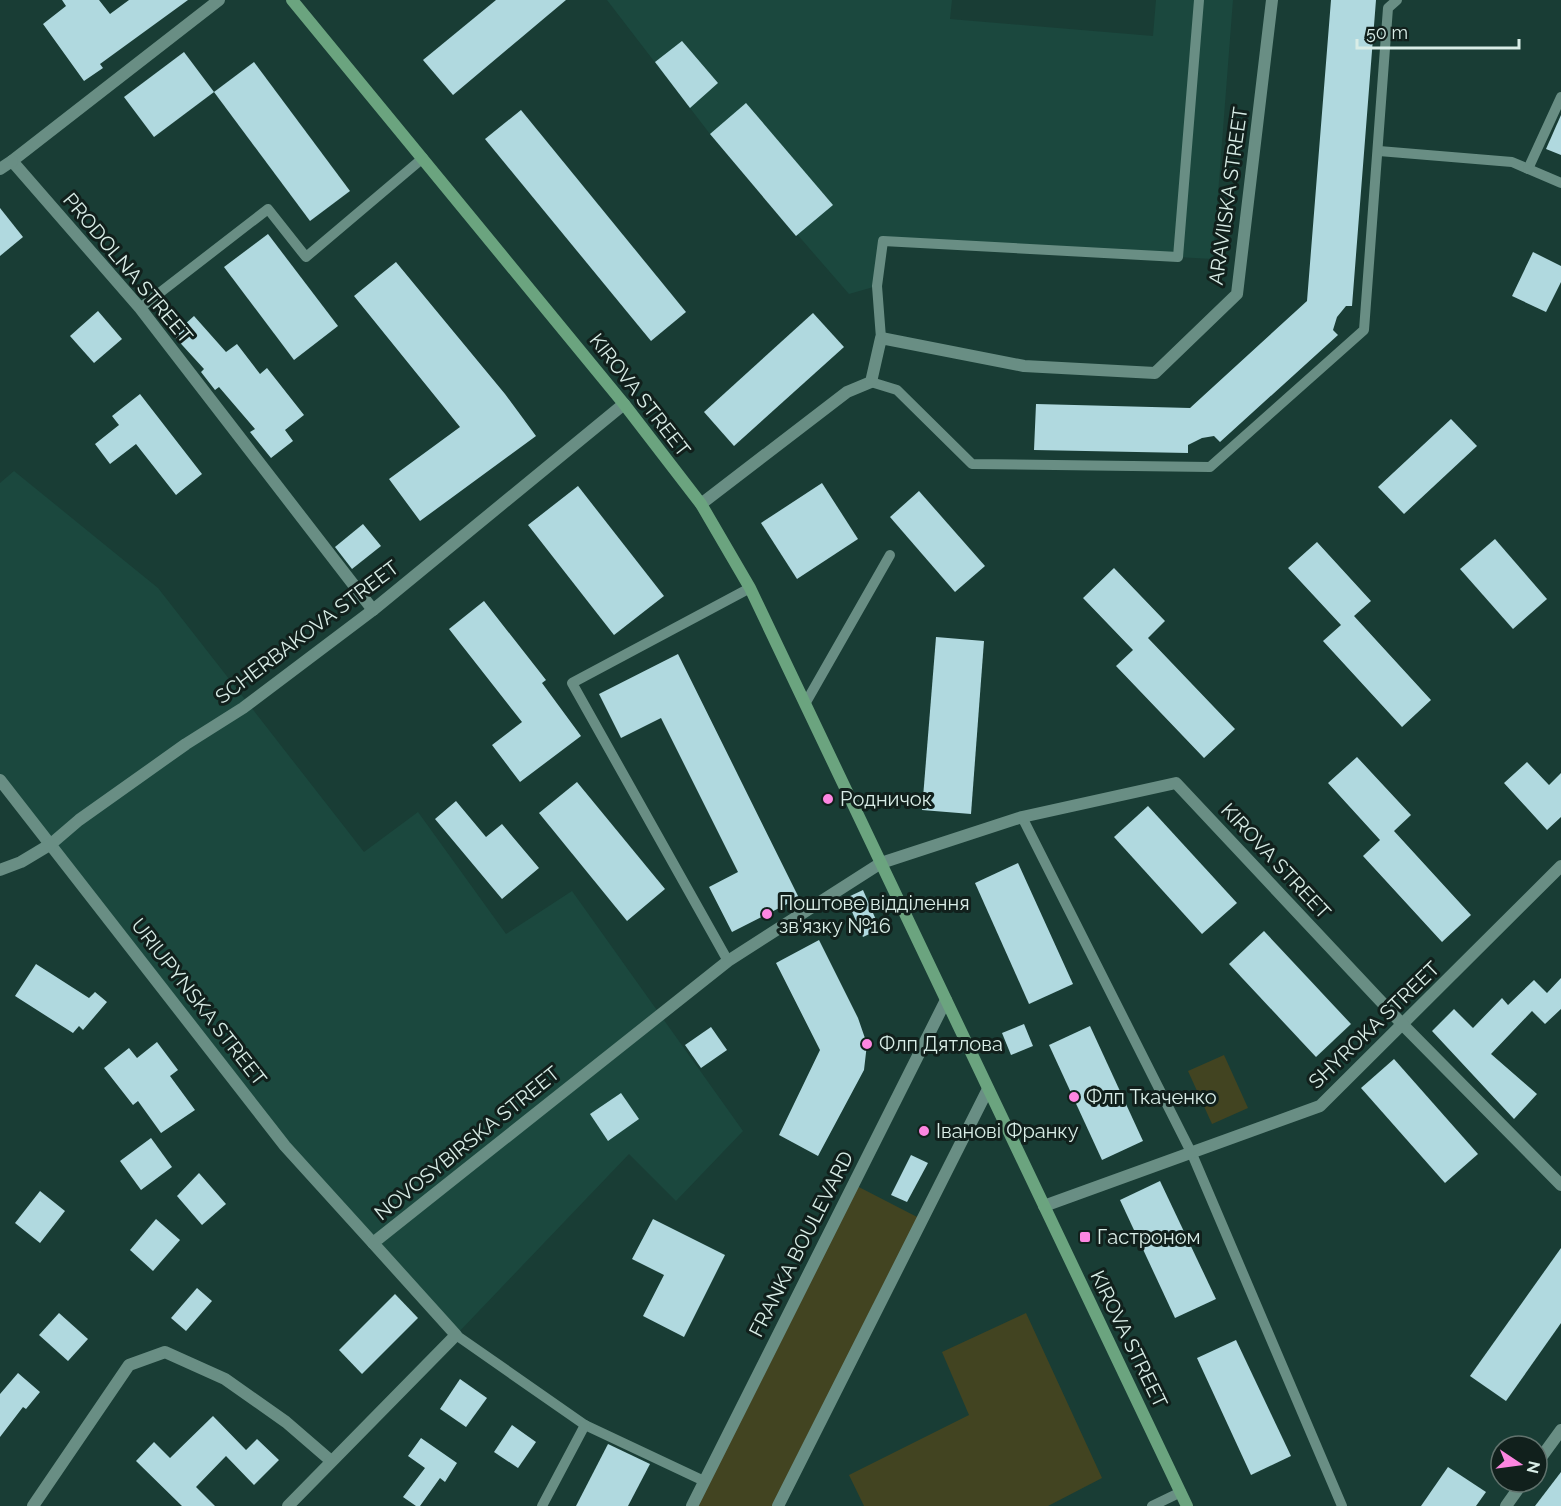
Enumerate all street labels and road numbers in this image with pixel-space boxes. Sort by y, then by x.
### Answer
street label: ARAVIISKA STREET [1204,106,1252,286]
street label: PRODOLNA STREET [58,188,198,348]
street label: KIROVA STREET [584,329,696,461]
street label: SCHERBAKOVA STREET [211,555,403,709]
street label: KIROVA STREET [1216,798,1336,924]
street label: URIUPYNSKA STREET [126,914,272,1090]
street label: SHYROKA STREET [1304,956,1444,1094]
street label: NOVOSYBIRSKA STREET [370,1061,564,1225]
street label: FRANKA BOULEVARD [744,1147,858,1341]
street label: KIROVA STREET [1085,1266,1173,1412]

